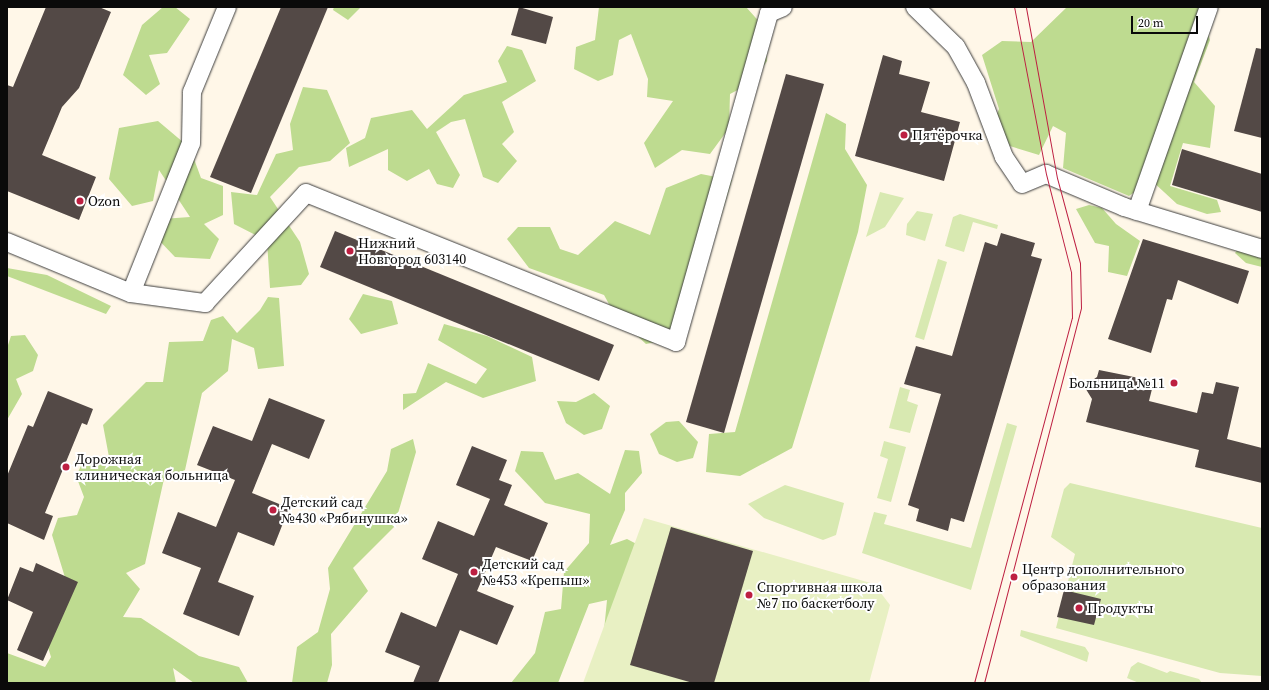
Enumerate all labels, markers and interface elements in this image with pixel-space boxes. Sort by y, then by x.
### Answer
scale bar [1133,8,1200,34]
text: 20 m [1138,15,1164,31]
place label: Пятёрочка [912,127,983,143]
marker: Пятёрочка [899,130,909,140]
place label: Ozon [88,193,120,209]
marker: Ozon [75,196,85,206]
place label: Нижний Новгород 603140 [358,235,466,268]
marker: Нижний Новгород 603140 [345,246,355,256]
place label: Больница №11 [1069,375,1165,391]
marker: Больница №11 [1168,377,1180,389]
place label: Дорожная клиническая больница [75,451,229,484]
marker: Дорожная клиническая больница [60,461,72,473]
place label: Детский сад №430 «Рябинушка» [281,494,407,526]
marker: Детский сад №430 «Рябинушка» [268,505,278,515]
place label: Детский сад №453 «Крепыш» [482,556,589,588]
place label: Центр дополнительного образования [1022,561,1185,594]
marker: Детский сад №453 «Крепыш» [469,567,479,577]
marker: Центр дополнительного образования [1009,572,1019,582]
place label: Спортивная школа №7 по баскетболу [757,579,883,612]
marker: Спортивная школа №7 по баскетболу [744,590,754,600]
place label: Продукты [1087,600,1154,616]
marker: Продукты [1074,603,1084,613]

